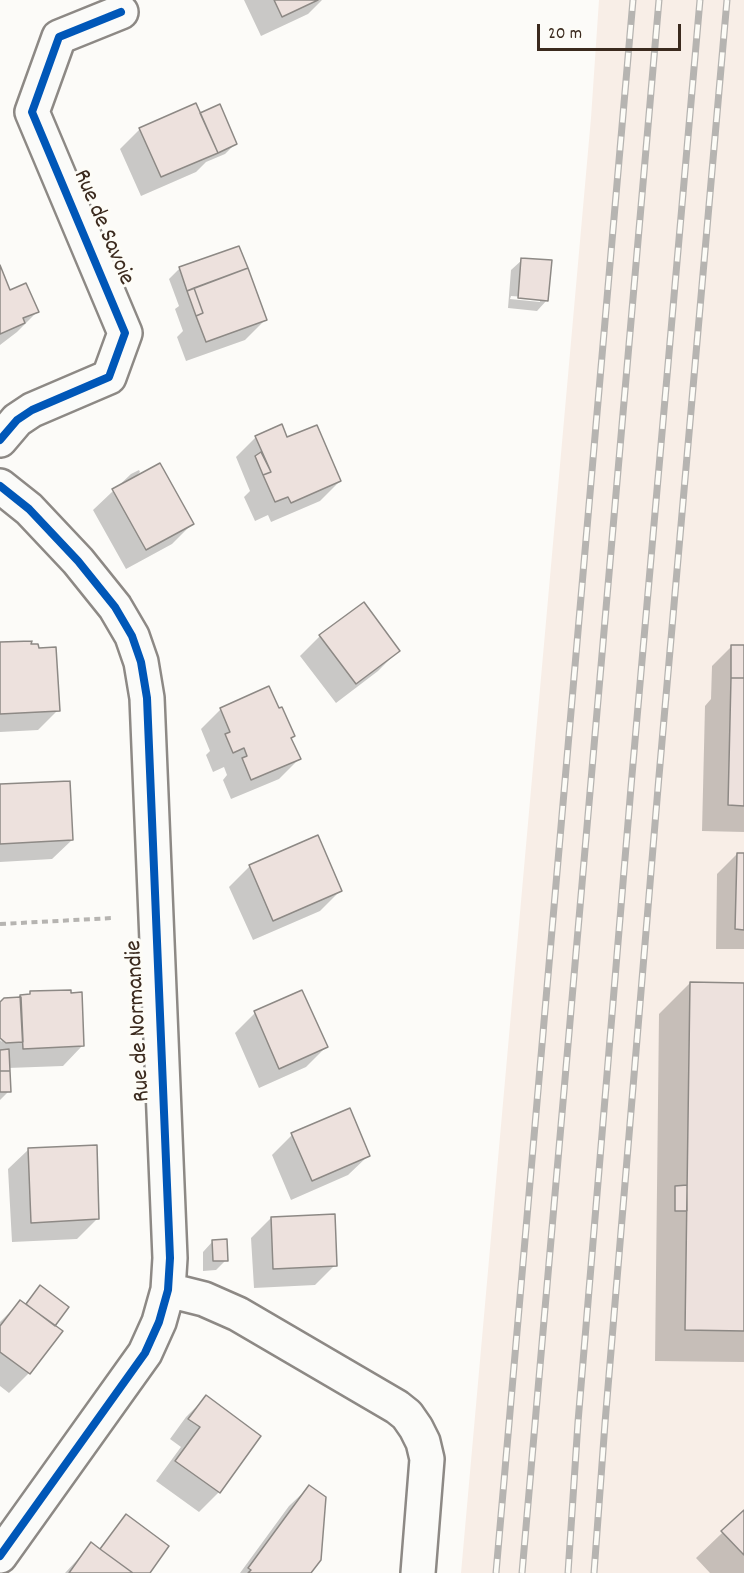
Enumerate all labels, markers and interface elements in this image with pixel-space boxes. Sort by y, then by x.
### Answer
scale bar [540,12,684,50]
text: 20 m [548,22,582,47]
street label: Rue de Savoie [65,166,139,290]
street label: Rue de Normandie [121,939,159,1103]

